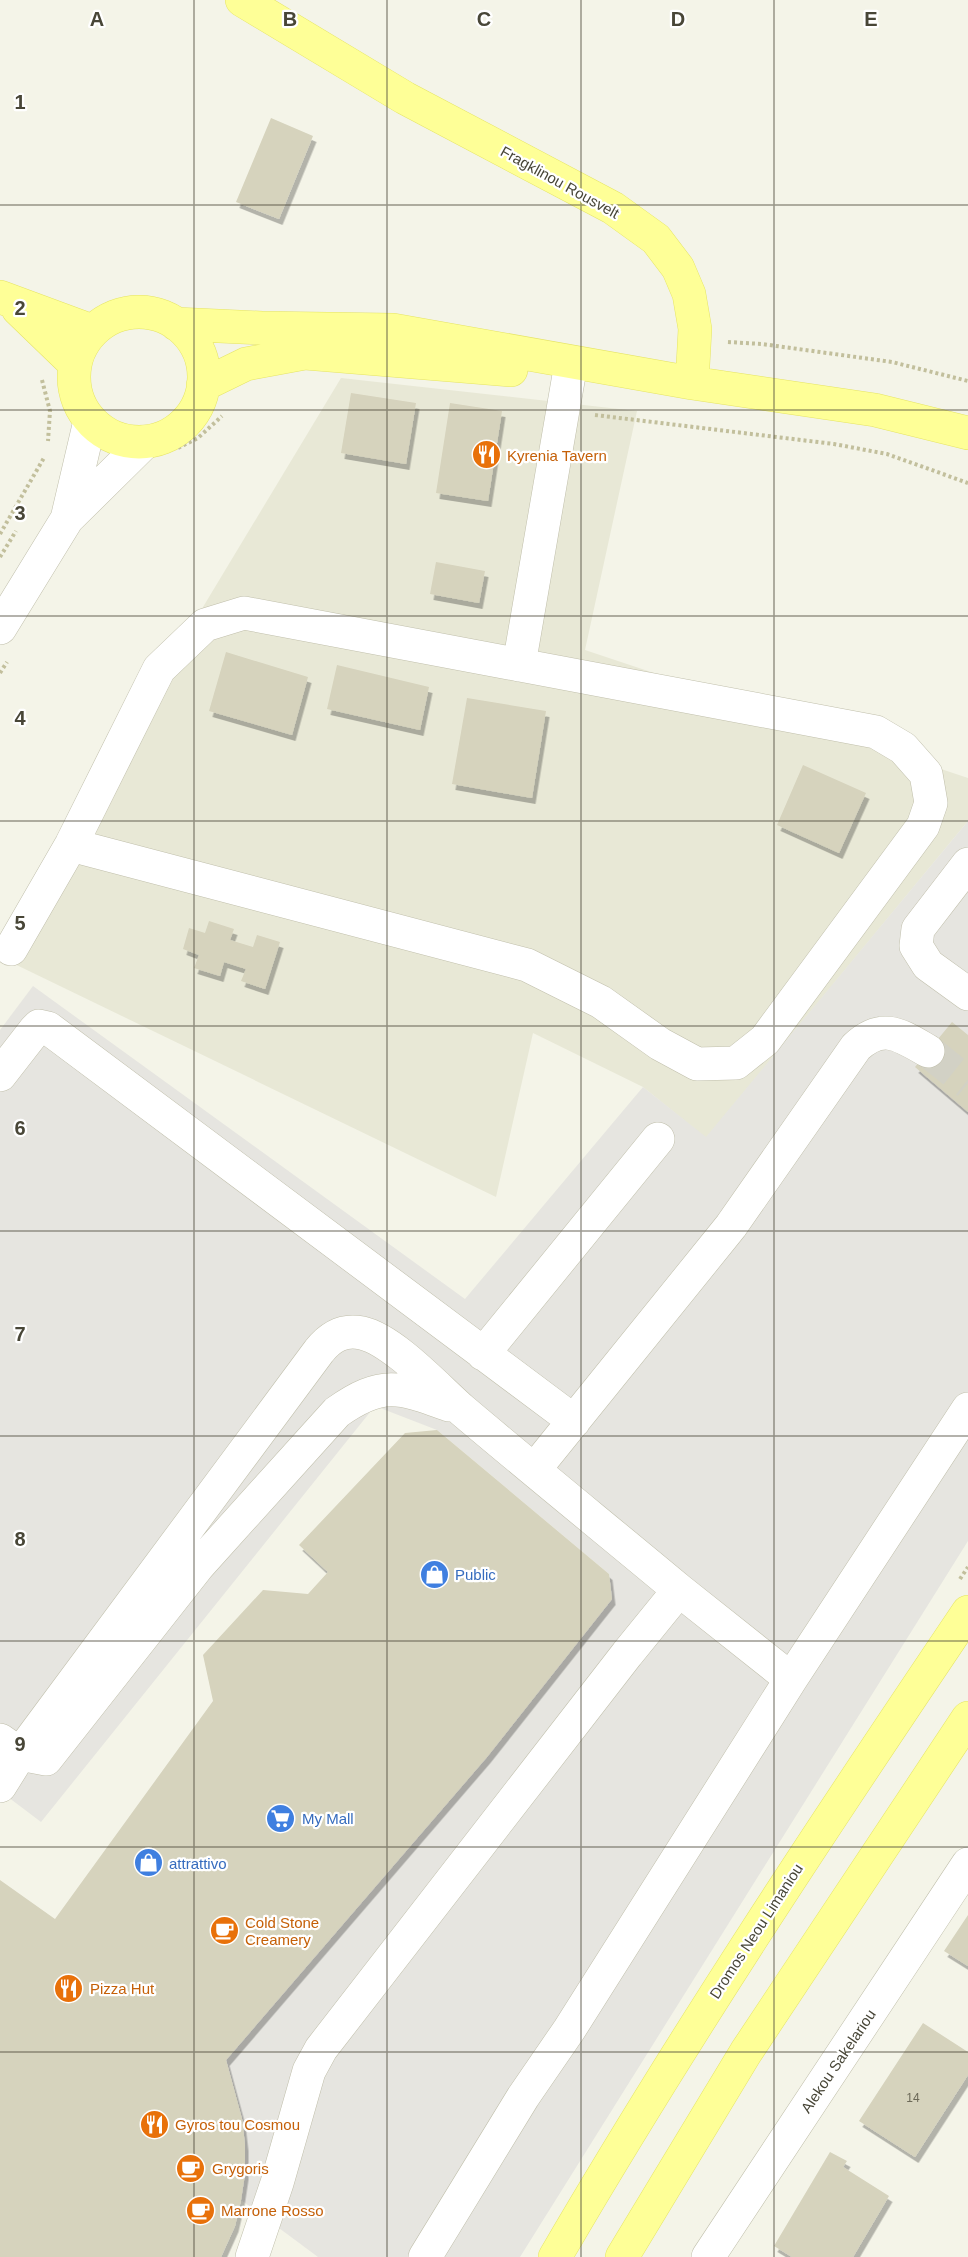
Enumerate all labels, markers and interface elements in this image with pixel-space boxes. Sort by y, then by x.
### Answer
text: A [90,8,104,30]
text: B [283,8,297,30]
text: C [477,8,491,30]
text: D [671,8,685,30]
text: E [864,8,878,30]
text: 1 [14,91,26,113]
street label: Fragklinou Rousvelt [498,142,623,222]
text: 2 [14,297,26,319]
restaurant icon: Kyrenia Tavern [470,439,502,471]
place label: Kyrenia Tavern [507,447,607,464]
text: 3 [14,502,26,524]
text: 4 [14,707,26,729]
text: 5 [14,912,26,934]
text: 6 [14,1117,26,1139]
text: 7 [14,1323,26,1345]
text: 8 [14,1528,26,1550]
shop icon: Public [418,1558,450,1590]
place label: Public [455,1566,496,1583]
text: 9 [14,1733,26,1755]
supermarket icon: My Mall [265,1802,297,1834]
place label: My Mall [302,1810,354,1827]
shop icon: attrattivo [132,1847,164,1879]
place label: attrattivo [169,1855,227,1872]
street label: Dromos Neou Limaniou [706,1860,806,2002]
place label: Cold Stone Creamery [245,1914,319,1948]
cafe icon: Cold Stone Creamery [208,1915,240,1947]
restaurant icon: Pizza Hut [53,1972,85,2004]
place label: Pizza Hut [90,1980,155,1997]
street label: Alekou Sakelariou [797,2006,879,2116]
house number: 14 [906,2091,920,2105]
restaurant icon: Gyros tou Cosmou [138,2108,170,2140]
place label: Gyros tou Cosmou [175,2116,300,2133]
cafe icon: Grygoris [175,2152,207,2184]
place label: Grygoris [212,2160,269,2177]
cafe icon: Marrone Rosso [184,2194,216,2226]
place label: Marrone Rosso [221,2202,324,2219]

